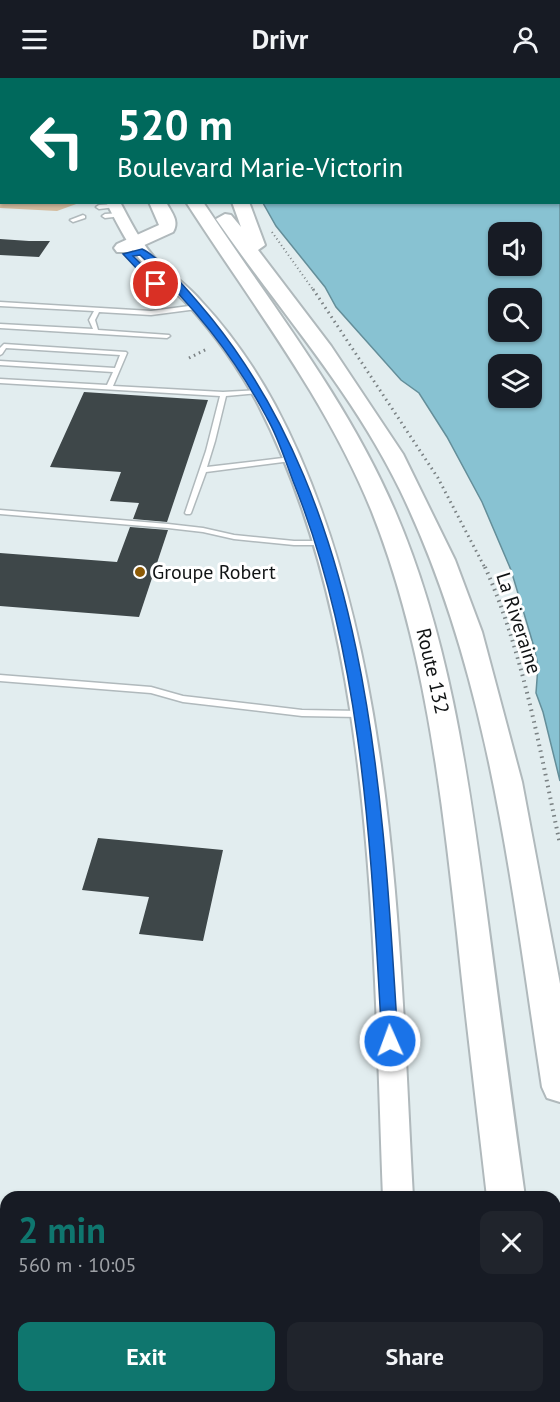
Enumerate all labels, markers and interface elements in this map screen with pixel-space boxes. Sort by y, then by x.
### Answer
text: Drivr [252,22,308,56]
icon: menu [18,23,51,56]
icon: person [509,23,542,56]
text: 520 m [117,97,233,152]
icon: left [18,102,96,180]
text: Boulevard Marie-Victorin [117,150,403,184]
map controls [488,222,542,408]
button: sound [488,222,542,276]
pin [130,258,181,309]
icon: arrive [139,267,172,300]
button: search [488,288,542,342]
button: layers [488,354,542,408]
place label: Groupe Robert [152,559,276,585]
marker: Groupe Robert [133,565,147,579]
street label: La Riveraine [490,569,548,677]
street label: Route 132 [411,626,455,716]
position arrow [358,1009,422,1073]
text: 2 min [18,1206,106,1253]
button: close [480,1211,543,1274]
text: 560 m · 10:05 [18,1252,136,1278]
button: Exit [18,1322,275,1391]
button: Share [287,1322,543,1391]

